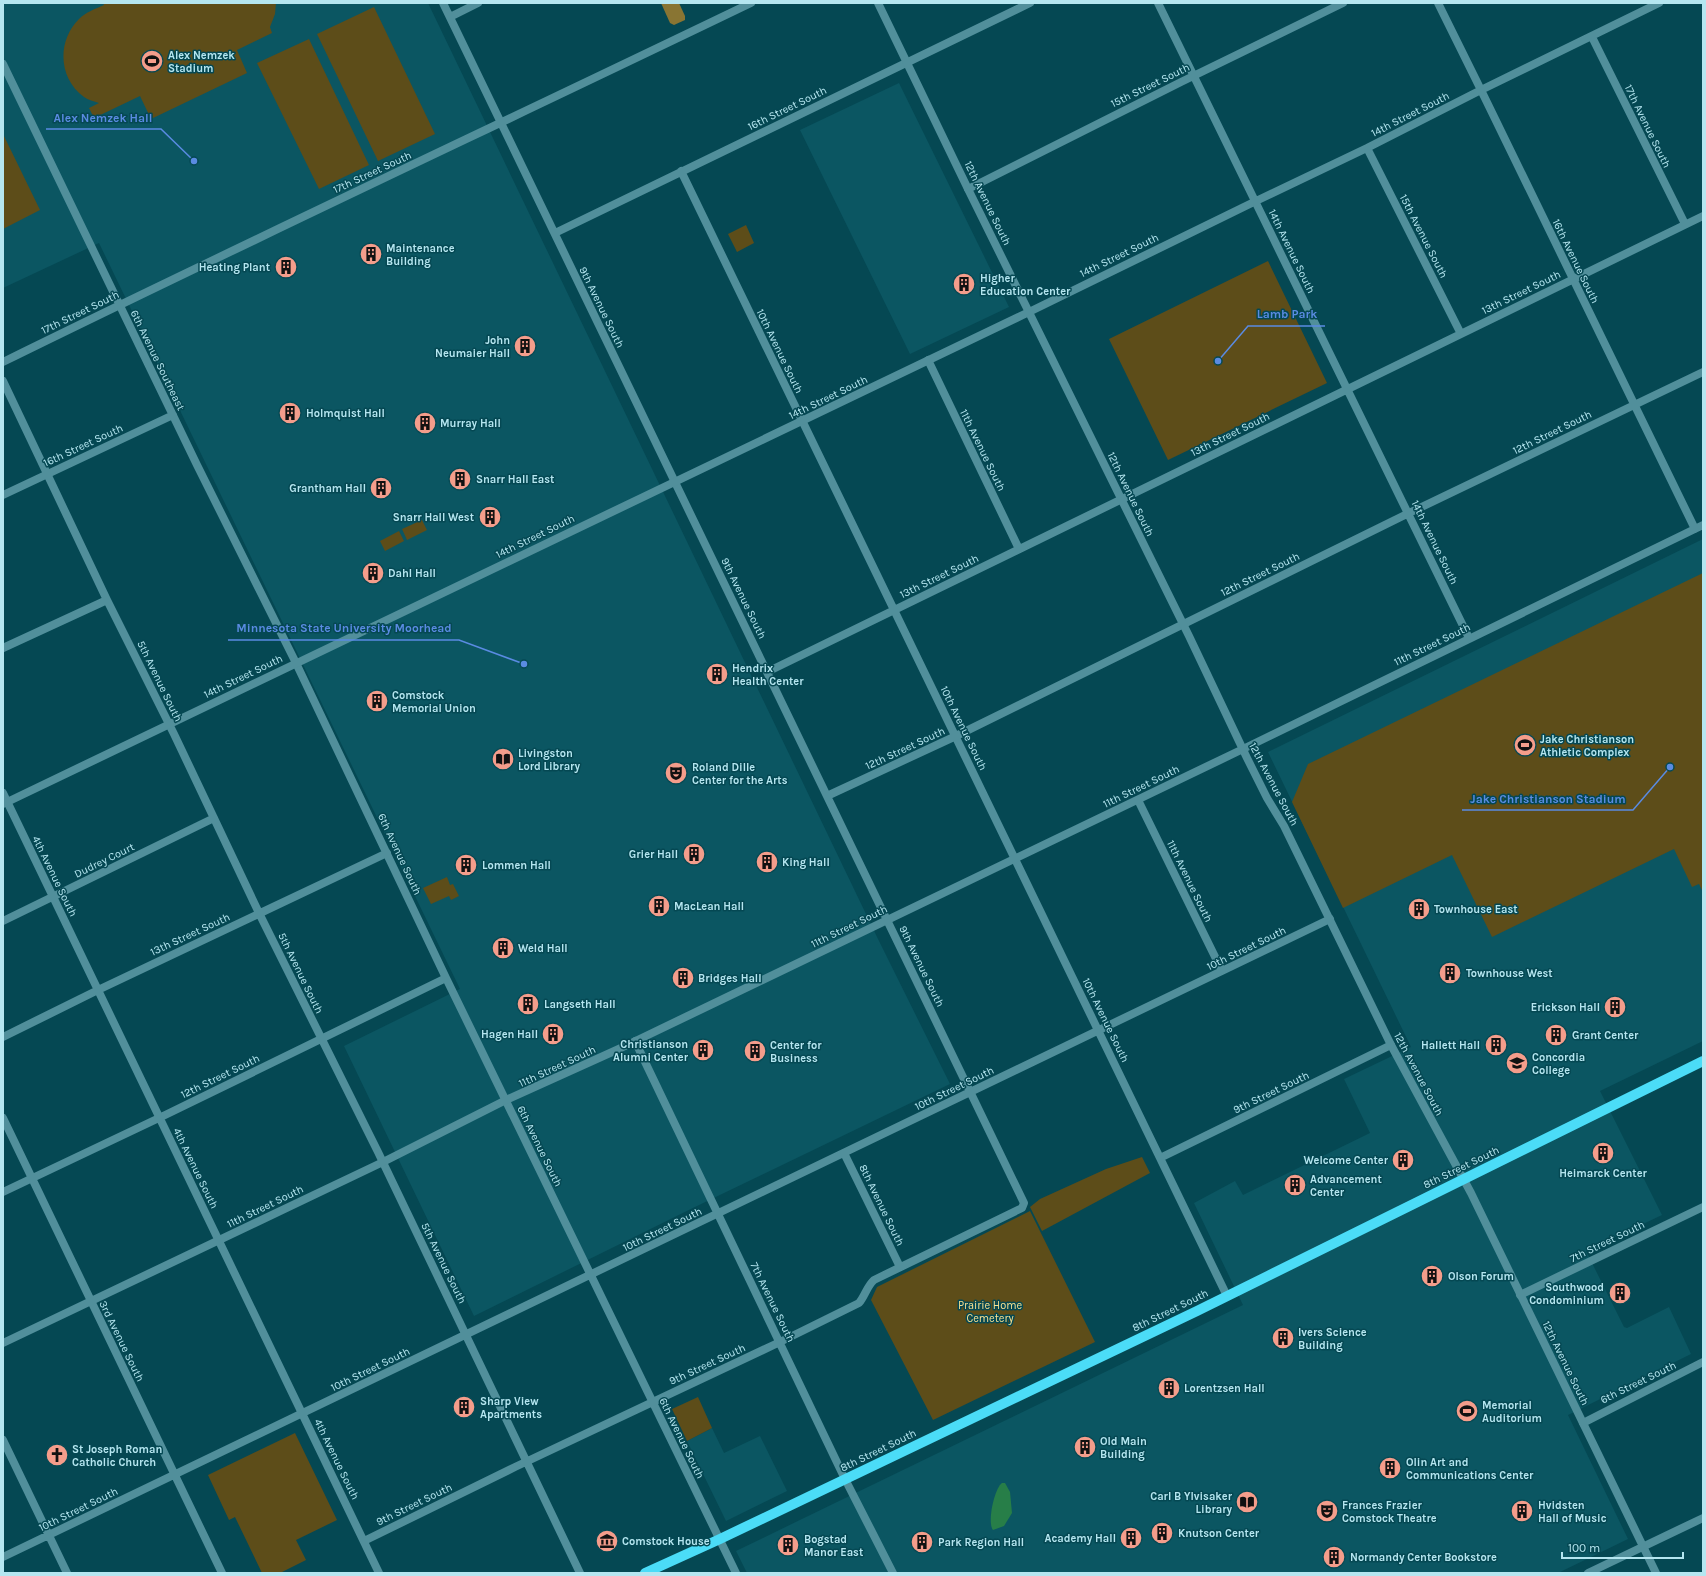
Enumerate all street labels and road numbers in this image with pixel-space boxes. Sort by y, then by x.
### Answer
street label: 15th Street South [1109,61,1192,110]
street label: 17th Avenue South [1622,82,1673,170]
street label: 16th Street South [746,84,829,133]
street label: 14th Street South [1369,89,1452,140]
street label: 17th Street South [331,149,414,196]
street label: 12th Avenue South [961,159,1014,248]
street label: 15th Avenue South [1397,192,1450,280]
street label: 14th Avenue South [1266,207,1318,295]
street label: 16th Avenue South [1549,217,1602,306]
street label: 14th Street South [1078,231,1161,280]
street label: 9th Avenue South [576,265,627,350]
street label: 13th Street South [1480,268,1563,317]
street label: 17th Street South [39,288,121,337]
street label: 10th Avenue South [753,307,806,396]
street label: 6th Avenue Southeast [128,308,188,413]
street label: 14th Street South [787,373,870,422]
street label: 11th Avenue South [957,407,1008,493]
street label: 12th Street South [1511,408,1594,457]
street label: 13th Street South [1189,410,1272,459]
street label: 16th Street South [41,421,125,470]
street label: 12th Avenue South [1104,450,1157,539]
street label: 14th Avenue South [1409,498,1461,586]
street label: 14th Street South [494,512,577,561]
street label: 12th Street South [1219,550,1302,599]
street label: 13th Street South [898,552,981,601]
street label: 9th Avenue South [718,556,769,641]
street label: 11th Street South [1392,620,1473,669]
street label: 5th Avenue South [134,639,185,724]
street label: 14th Street South [202,652,285,701]
street label: 10th Avenue South [937,684,990,773]
street label: 12th Street South [863,724,947,773]
street label: 12th Avenue South [1246,740,1301,828]
street label: 11th Street South [1101,762,1182,811]
street label: 6th Avenue South [375,811,424,897]
street label: 4th Avenue South [29,834,80,919]
street label: 11th Avenue South [1164,838,1215,924]
street label: Dudrey Court [72,840,136,881]
street label: 11th Street South [809,902,890,951]
street label: 13th Street South [148,910,232,959]
street label: 9th Avenue South [896,924,947,1009]
street label: 10th Street South [1205,924,1288,973]
street label: 5th Avenue South [275,931,326,1016]
street label: 10th Avenue South [1079,976,1132,1065]
street label: 12th Avenue South [1391,1030,1446,1118]
street label: 11th Street South [517,1043,598,1090]
street label: 12th Street South [179,1052,262,1101]
street label: 10th Street South [913,1064,996,1113]
street label: 9th Street South [1231,1068,1311,1116]
street label: 6th Avenue South [514,1104,565,1189]
street label: 4th Avenue South [170,1126,221,1211]
street label: 8th Street South [1421,1143,1501,1191]
street label: 8th Avenue South [856,1162,907,1248]
street label: 11th Street South [225,1182,306,1231]
street label: 10th Street South [621,1205,704,1254]
street label: 7th Street South [1568,1218,1647,1265]
street label: 5th Avenue South [418,1221,469,1306]
street label: 7th Avenue South [748,1260,798,1344]
street label: 8th Street South [1130,1286,1210,1334]
street label: 3rd Avenue South [96,1299,147,1384]
street label: 12th Avenue South [1539,1319,1592,1408]
street label: 9th Street South [667,1341,747,1388]
street label: 10th Street South [329,1345,412,1394]
street label: 6th Street South [1598,1359,1678,1406]
street label: 6th Avenue South [656,1396,707,1481]
street label: 4th Avenue South [311,1417,362,1502]
street label: 8th Street South [838,1426,918,1474]
street label: 9th Street South [374,1480,454,1528]
street label: 10th Street South [37,1485,120,1534]

